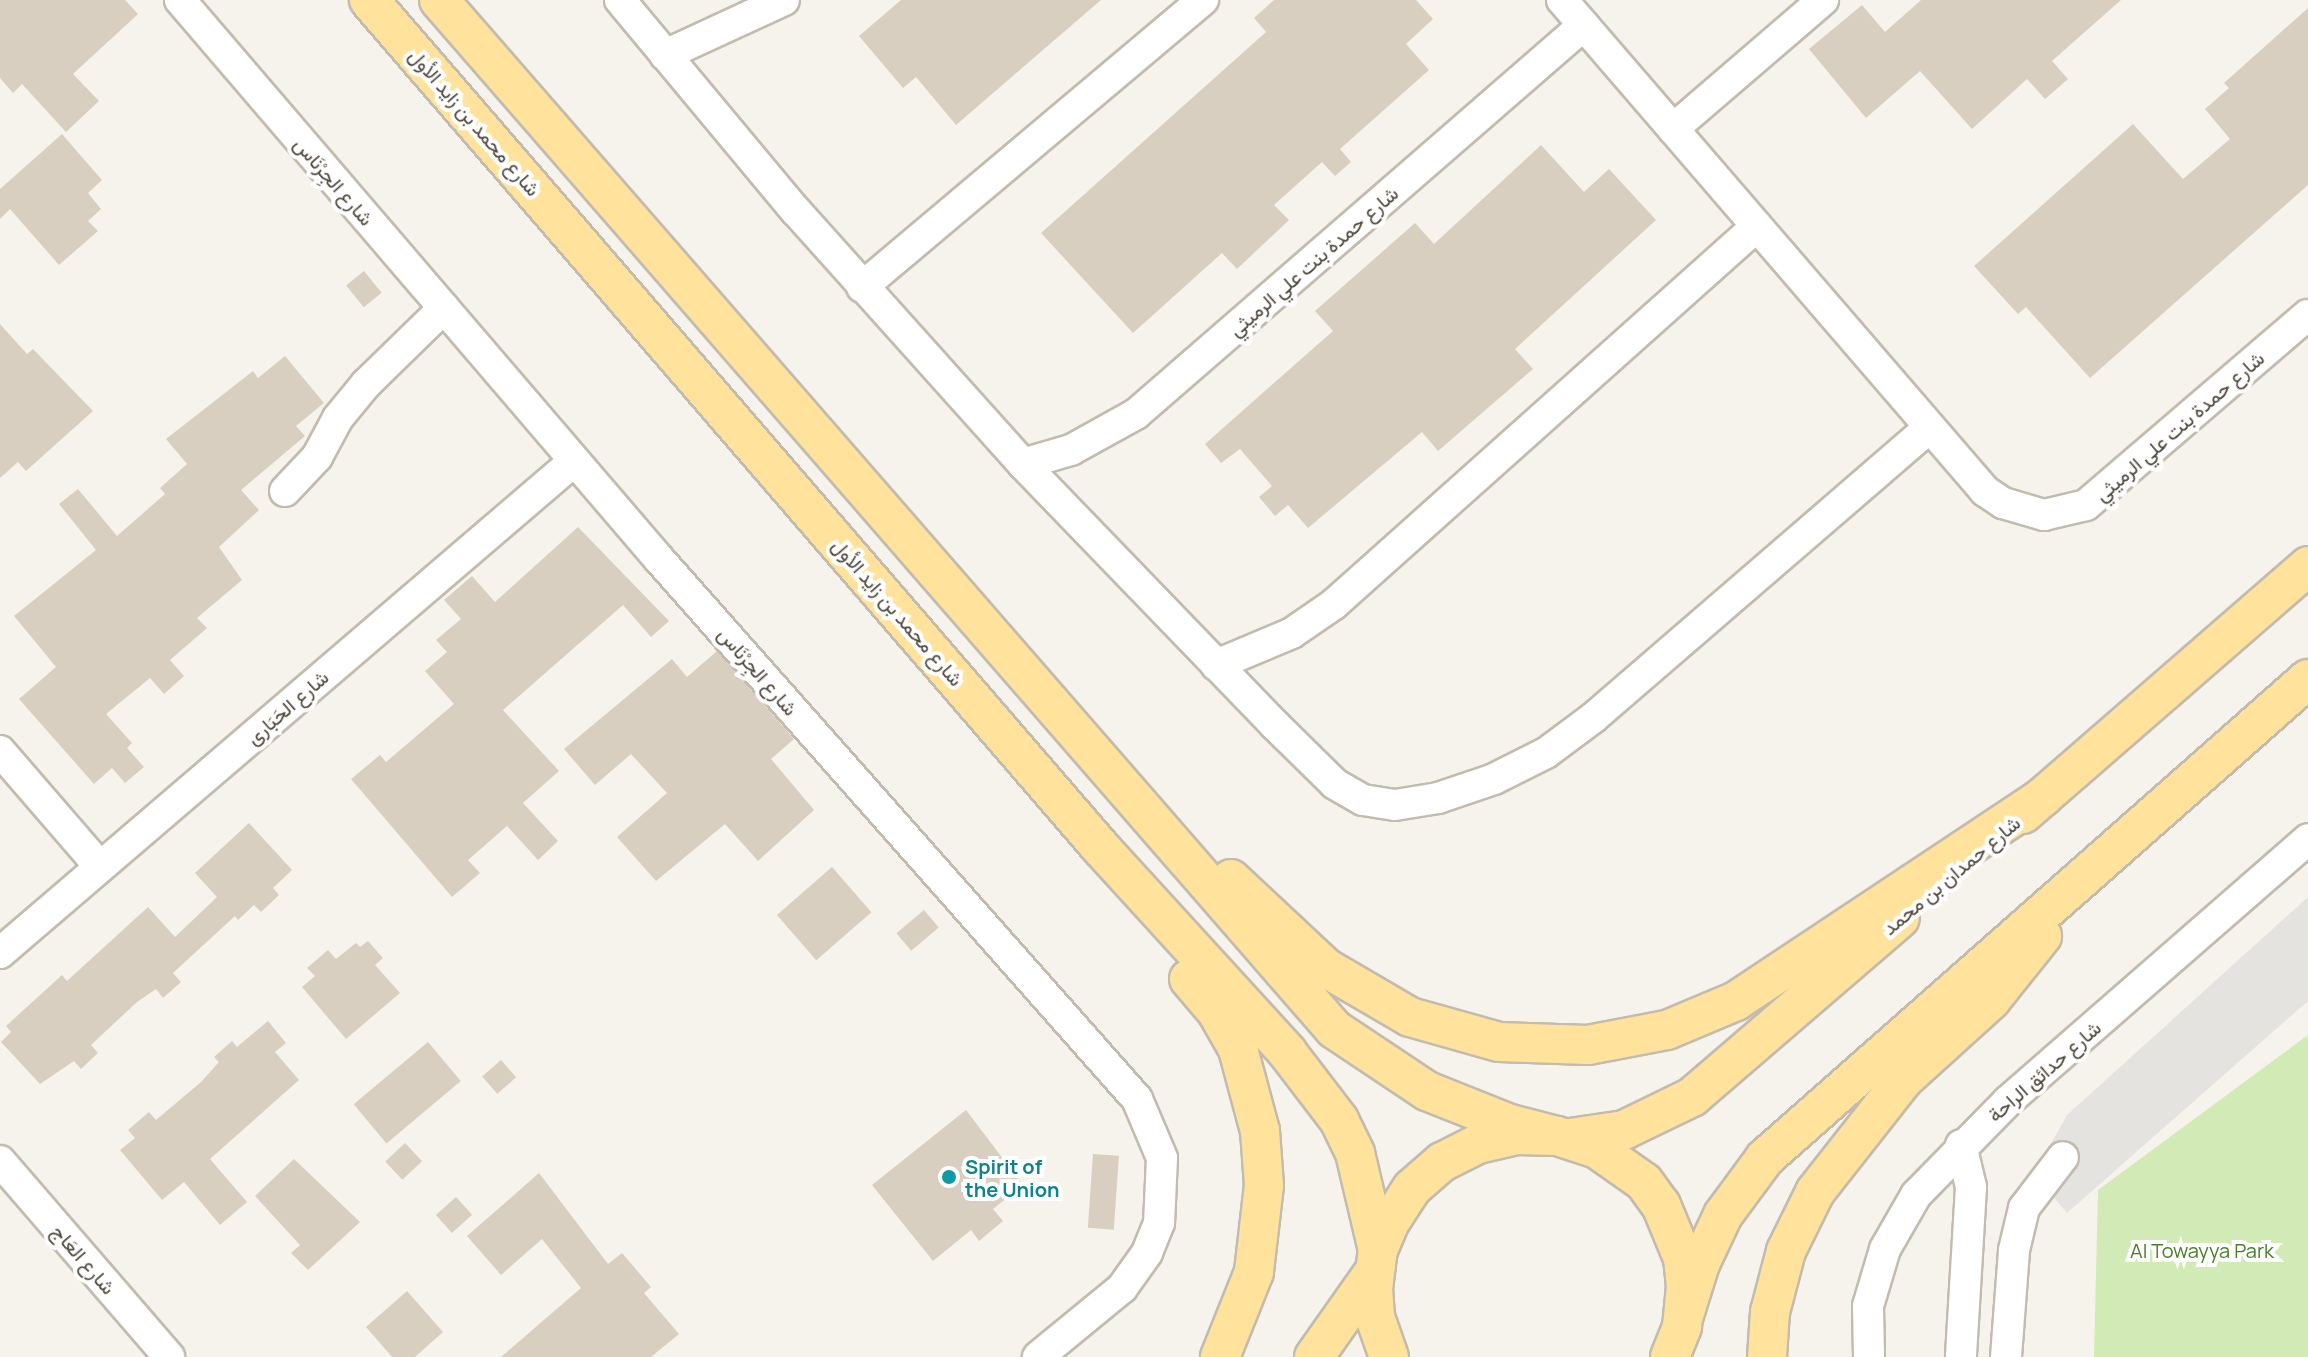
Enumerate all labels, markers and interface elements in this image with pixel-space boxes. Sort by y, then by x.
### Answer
street label: شارع محمد بن زايد الأول [404,43,546,201]
street label: شارع الجِرْنَاس [289,132,379,230]
street label: شارع حمدة بنت علي الرميثي [1223,181,1403,341]
street label: شارع حمدة بنت علي الرميثي [2089,346,2269,506]
street label: شارع محمد بن زايد الأول [827,533,969,691]
street label: شارع الجِرْنَاس [713,622,803,720]
street label: شارع الحَبَارى [241,665,333,749]
street label: شارع حمدان بن محمد [1877,810,2025,940]
street label: شارع حدائق الراحة [1983,1015,2105,1127]
place label: Spirit of the Union [965,1154,1060,1201]
marker: Spirit of the Union [940,1168,958,1186]
street label: شارع العَاج [47,1219,121,1299]
park label: Al Towayya Park [2130,1238,2274,1262]

